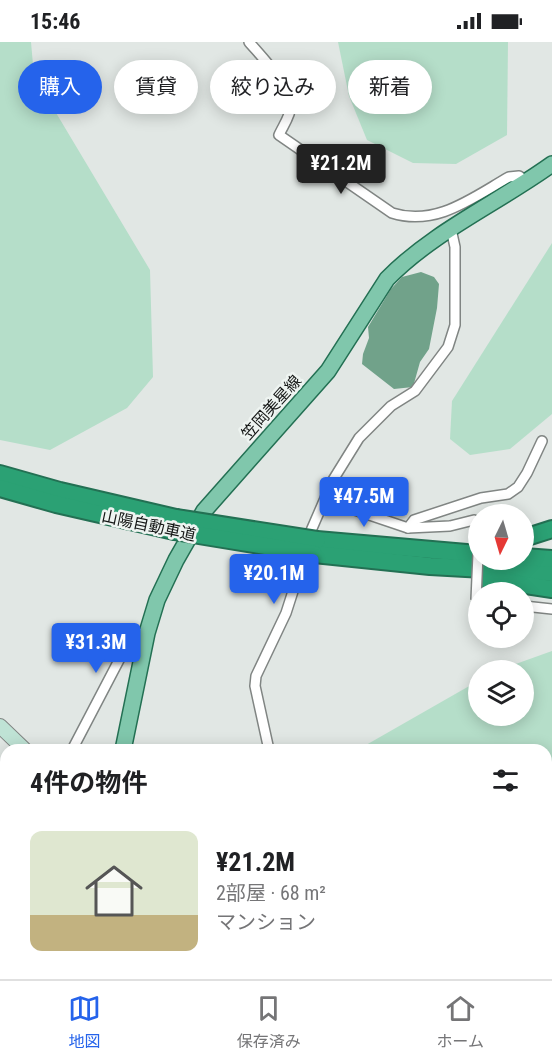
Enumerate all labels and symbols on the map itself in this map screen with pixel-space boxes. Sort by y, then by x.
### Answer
pin: ¥21.2M [292,144,390,195]
street label: 笠岡美星線 [238,371,305,443]
pin: ¥47.5M [315,477,413,528]
north arrow [468,504,534,570]
street label: 山陽自動車道 [100,506,198,545]
pin: ¥20.1M [225,554,323,605]
pin: ¥31.3M [47,623,145,674]

